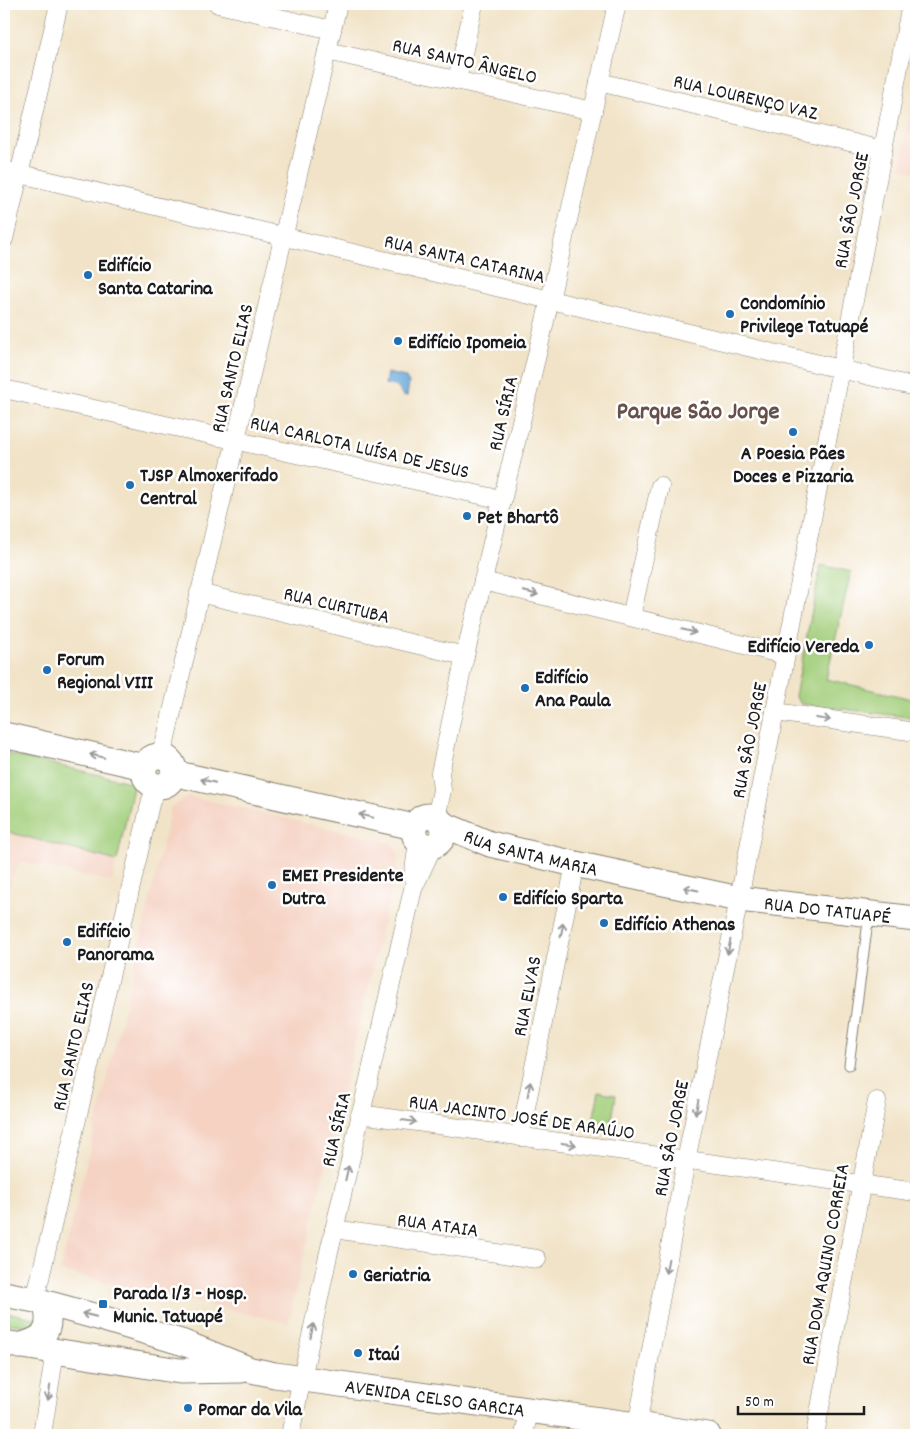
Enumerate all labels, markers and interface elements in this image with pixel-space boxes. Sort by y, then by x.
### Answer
street label: RUA SANTO ÂNGELO [389,33,539,93]
street label: RUA LOURENÇO VAZ [670,69,821,129]
street label: RUA SÃO JORGE [828,150,878,271]
street label: RUA SANTA CATARINA [381,229,548,293]
place label: Edifício Santa Catarina [98,253,213,304]
marker: Edifício Santa Catarina [82,269,94,281]
place label: Condomínio Privilege Tatuapé [740,291,869,342]
street label: RUA SANTO ELIAS [205,301,262,436]
marker: Condomínio Privilege Tatuapé [724,308,736,320]
place label: Edifício Ipomeia [408,330,527,358]
marker: Edifício Ipomeia [392,335,404,347]
street label: RUA SÍRIA [483,373,527,454]
district label: Parque São Jorge [617,395,779,431]
street label: RUA CARLOTA LUÍSA DE JESUS [247,410,472,488]
marker: A Poesia Pães Doces e Pizzaria [787,426,799,438]
place label: A Poesia Pães Doces e Pizzaria [733,441,854,492]
place label: TJSP Almoxerifado Central [140,463,278,514]
marker: TJSP Almoxerifado Central [124,479,136,491]
place label: Pet Bhartô [477,505,559,533]
marker: Pet Bhartô [461,510,473,522]
street label: RUA CURITUBA [280,581,392,633]
one-way arrow [522,589,538,598]
one-way arrow [680,627,696,637]
place label: Edifício Vereda [748,634,860,662]
marker: Edifício Vereda [863,639,875,651]
place label: Forum Regional VIII [57,647,154,698]
marker: Forum Regional VIII [41,664,53,676]
place label: Edifício Ana Paula [535,665,611,716]
street label: RUA SÃO JORGE [726,680,776,801]
marker: Edifício Ana Paula [519,682,531,694]
one-way arrow [815,714,831,724]
one-way arrow [89,751,105,760]
one-way arrow [200,776,216,785]
one-way arrow [359,811,375,821]
street label: RUA SANTA MARIA [459,824,600,886]
place label: EMEI Presidente Dutra [282,863,404,914]
marker: EMEI Presidente Dutra [266,879,278,891]
one-way arrow [683,884,699,894]
place label: Edifício Sparta [513,886,623,914]
marker: Edifício Sparta [497,891,509,903]
street label: RUA DO TATUAPÉ [762,891,892,933]
place label: Edifício Athenas [614,912,735,940]
marker: Edifício Athenas [598,917,610,929]
place label: Edifício Panorama [77,919,154,970]
one-way arrow [557,922,567,938]
marker: Edifício Panorama [61,936,73,948]
one-way arrow [724,939,733,955]
street label: RUA ELVAS [507,954,550,1039]
street label: RUA SANTO ELIAS [46,979,103,1114]
street label: RUA SÃO JORGE [648,1078,698,1199]
one-way arrow [525,1082,535,1098]
street label: RUA SÍRIA [316,1089,360,1170]
street label: RUA JACINTO JOSÉ DE ARAÚJO [407,1089,636,1149]
one-way arrow [692,1098,702,1114]
one-way arrow [400,1116,416,1126]
one-way arrow [561,1139,577,1149]
street label: RUA DOM AQUINO CORREIA [795,1161,858,1368]
one-way arrow [343,1165,352,1181]
street label: RUA ATAIA [395,1207,480,1247]
one-way arrow [661,1258,671,1274]
place label: Geriatria [363,1263,431,1291]
marker: Geriatria [347,1268,359,1280]
place label: Parada 1/3 - Hosp. Munic. Tatuapé [113,1281,247,1332]
marker: Parada 1/3 - Hosp. Munic. Tatuapé [97,1298,109,1310]
one-way arrow [82,1309,98,1319]
one-way arrow [308,1324,317,1340]
place label: Itaú [368,1342,400,1370]
marker: Itaú [352,1347,364,1359]
street label: AVENIDA CELSO GARCIA [343,1374,527,1426]
scale bar [738,1384,864,1416]
one-way arrow [43,1385,53,1401]
text: 50 m [745,1392,774,1414]
place label: Pomar da Vila [198,1397,302,1425]
marker: Pomar da Vila [182,1402,194,1414]

